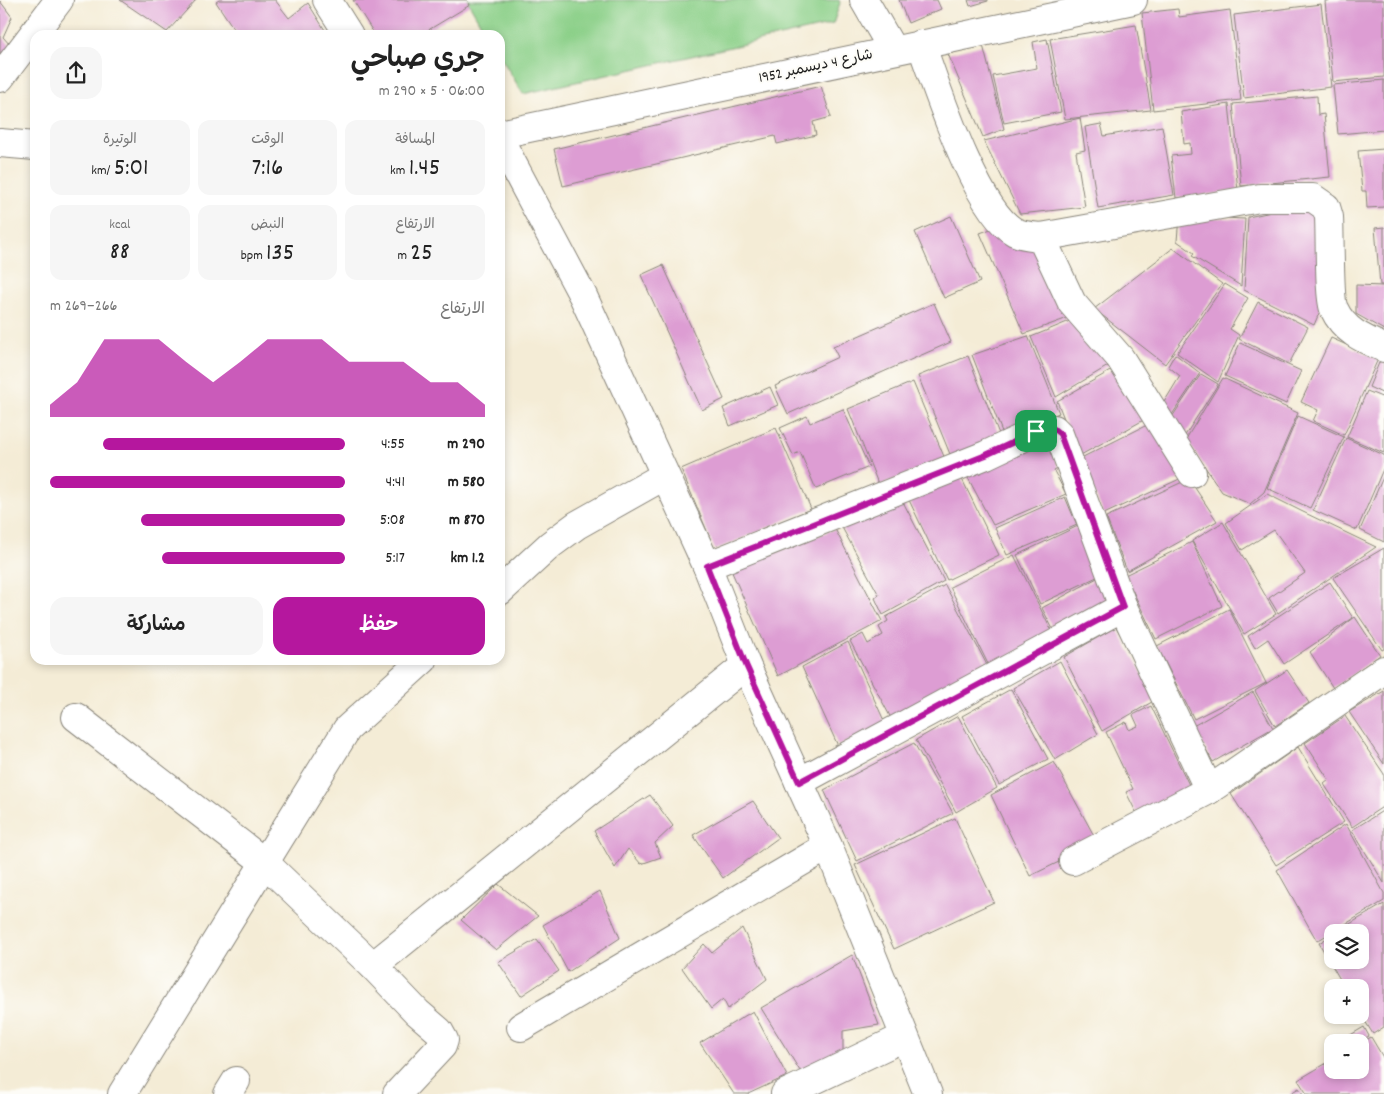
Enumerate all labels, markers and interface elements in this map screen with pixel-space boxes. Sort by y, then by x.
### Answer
text: جري صباحي [351,41,485,81]
street label: شارع 4 ديسمبر 1952 [757,44,875,90]
button: share [50,47,102,99]
text: 06:00 · 5 × 290 m [379,80,485,103]
text: الوتيرة [103,130,137,150]
text: الوقت [251,130,284,150]
text: المسافة [395,130,435,150]
text: 5:01 [114,151,149,187]
text: 7:16 [252,151,283,187]
text: 1.45 [409,151,440,187]
text: /km [91,161,114,181]
text: km [390,161,409,181]
text: kcal [109,215,130,235]
text: النبض [251,215,284,235]
text: الارتفاع [396,215,435,235]
text: 88 [110,235,130,271]
text: 135 [266,236,294,272]
text: 25 [410,236,433,272]
text: bpm [241,246,266,266]
text: m [397,246,410,266]
text: 266–269 m [50,295,117,318]
text: الارتفاع [440,298,485,321]
pin [1015,410,1057,452]
icon: arrive [1022,417,1050,445]
text: 4:55 [381,433,405,456]
text: 290 m [447,433,485,456]
text: 4:41 [386,471,405,494]
text: 580 m [448,471,485,494]
text: 5:08 [380,509,405,532]
text: 870 m [449,509,485,532]
text: 5:17 [385,547,405,570]
text: 1.2 km [451,547,485,570]
button: مشاركة [50,597,263,655]
button: حفظ [273,597,485,655]
map controls [1324,924,1369,1079]
button: layers [1324,924,1369,969]
button: + [1324,979,1369,1024]
button: − [1324,1034,1369,1079]

